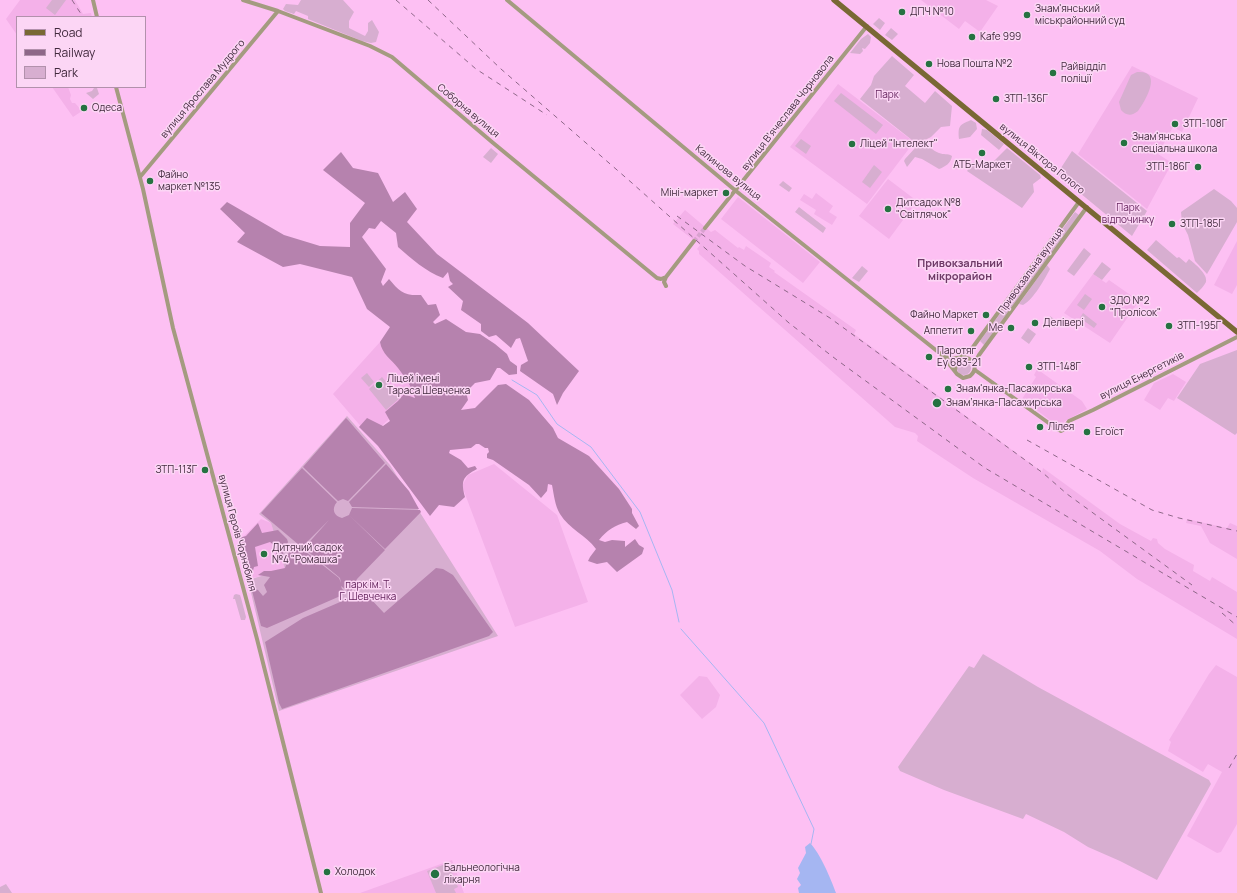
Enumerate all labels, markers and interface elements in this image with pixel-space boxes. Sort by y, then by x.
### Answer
place label: Знам'янський міськрайонний суд [1035,3,1125,26]
place label: ДПЧ №10 [910,6,954,18]
marker: ДПЧ №10 [897,7,907,17]
marker: Знам'янський міськрайонний суд [1022,10,1032,20]
legend [16,16,146,88]
text: Road [54,24,82,41]
place label: Kafe 999 [980,31,1021,43]
marker: Kafe 999 [967,32,977,42]
street label: вулиця Ярослава Мудрого [158,37,248,141]
text: Railway [54,44,95,61]
street label: вулиця Вʼячеслава Чорновола [739,53,837,173]
place label: Нова Пошта №2 [937,58,1012,70]
marker: Нова Пошта №2 [924,59,934,69]
place label: Райвідділ поліції [1061,61,1106,84]
text: Park [54,64,78,81]
marker: Райвідділ поліції [1048,68,1058,78]
street label: Соборна вулиця [434,81,502,141]
park label: Парк [875,89,899,101]
place label: ЗТП-136Г [1004,93,1048,105]
marker: ЗТП-136Г [991,94,1001,104]
place label: Одеса [92,102,122,114]
marker: Одеса [79,103,89,113]
place label: ЗТП-108Г [1183,118,1227,130]
marker: ЗТП-108Г [1170,119,1180,129]
street label: вулиця Віктора Голого [997,121,1087,197]
place label: Знам'янська спеціальна школа [1132,131,1217,154]
place label: Ліцей "Інтелект" [860,138,938,150]
marker: Знам'янська спеціальна школа [1119,138,1129,148]
marker: Ліцей "Інтелект" [847,139,857,149]
street label: Калинова вулиця [693,143,763,203]
marker: АТБ-Маркет [977,148,987,158]
place label: АТБ-Маркет [953,159,1011,171]
place label: ЗТП-186Г [1146,161,1190,173]
marker: ЗТП-186Г [1193,162,1203,172]
place label: Файно маркет №135 [158,169,220,192]
marker: Файно маркет №135 [145,176,155,186]
place label: Міні-маркет [661,187,718,199]
marker: Міні-маркет [721,188,731,198]
place label: Дитсадок №8 "Світлячок" [896,197,961,220]
park label: Парк відпочинку [1102,202,1154,226]
marker: Дитсадок №8 "Світлячок" [883,204,893,214]
place label: ЗТП-185Г [1180,218,1224,230]
marker: ЗТП-185Г [1167,219,1177,229]
street label: Привокзальна вулиця [996,226,1066,316]
district label: Привокзальний мікрорайон [917,257,1003,283]
place label: ЗДО №2 "Пролісок" [1110,295,1161,318]
marker: ЗДО №2 "Пролісок" [1097,302,1107,312]
place label: Файно Маркет [910,309,978,321]
marker: Файно Маркет [981,310,991,320]
place label: Делівері [1043,317,1084,329]
marker: Делівері [1030,318,1040,328]
place label: ЗТП-195Г [1177,320,1221,332]
marker: ЗТП-195Г [1164,321,1174,331]
place label: Me [989,322,1003,334]
marker: Me [1006,323,1016,333]
place label: Аппетит [924,325,963,337]
marker: Аппетит [966,326,976,336]
place label: Паротяг Еу 683-21 [937,345,981,368]
street label: вулиця Енергетиків [1098,350,1186,402]
marker: Паротяг Еу 683-21 [924,352,934,362]
place label: ЗТП-148Г [1037,361,1081,373]
marker: ЗТП-148Г [1024,362,1034,372]
place label: Ліцей імені Тараса Шевченка [387,373,470,396]
marker: Ліцей імені Тараса Шевченка [374,380,384,390]
place label: Знам'янка-Пасажирська [956,383,1072,395]
marker: Знам'янка-Пасажирська [943,384,953,394]
marker: Знам’янка-Пасажирська [931,397,943,409]
place label: Знам’янка-Пасажирська [946,397,1062,409]
place label: Лілея [1048,421,1074,433]
marker: Лілея [1035,422,1045,432]
place label: Егоїст [1095,426,1124,438]
marker: Егоїст [1082,427,1092,437]
place label: ЗТП-113Г [156,464,197,476]
marker: ЗТП-113Г [200,465,210,475]
street label: вулиця Героїв Чорнобиля [216,473,258,593]
place label: Дитячий садок №4 "Ромашка" [272,542,342,566]
marker: Дитячий садок №4 "Ромашка" [259,549,269,559]
park label: парк ім. Т. Г. Шевченка [340,579,396,602]
place label: Бальнеологічна лікарня [444,862,520,886]
place label: Холодок [335,866,375,878]
marker: Холодок [322,867,332,877]
marker: Бальнеологічна лікарня [429,868,441,880]

